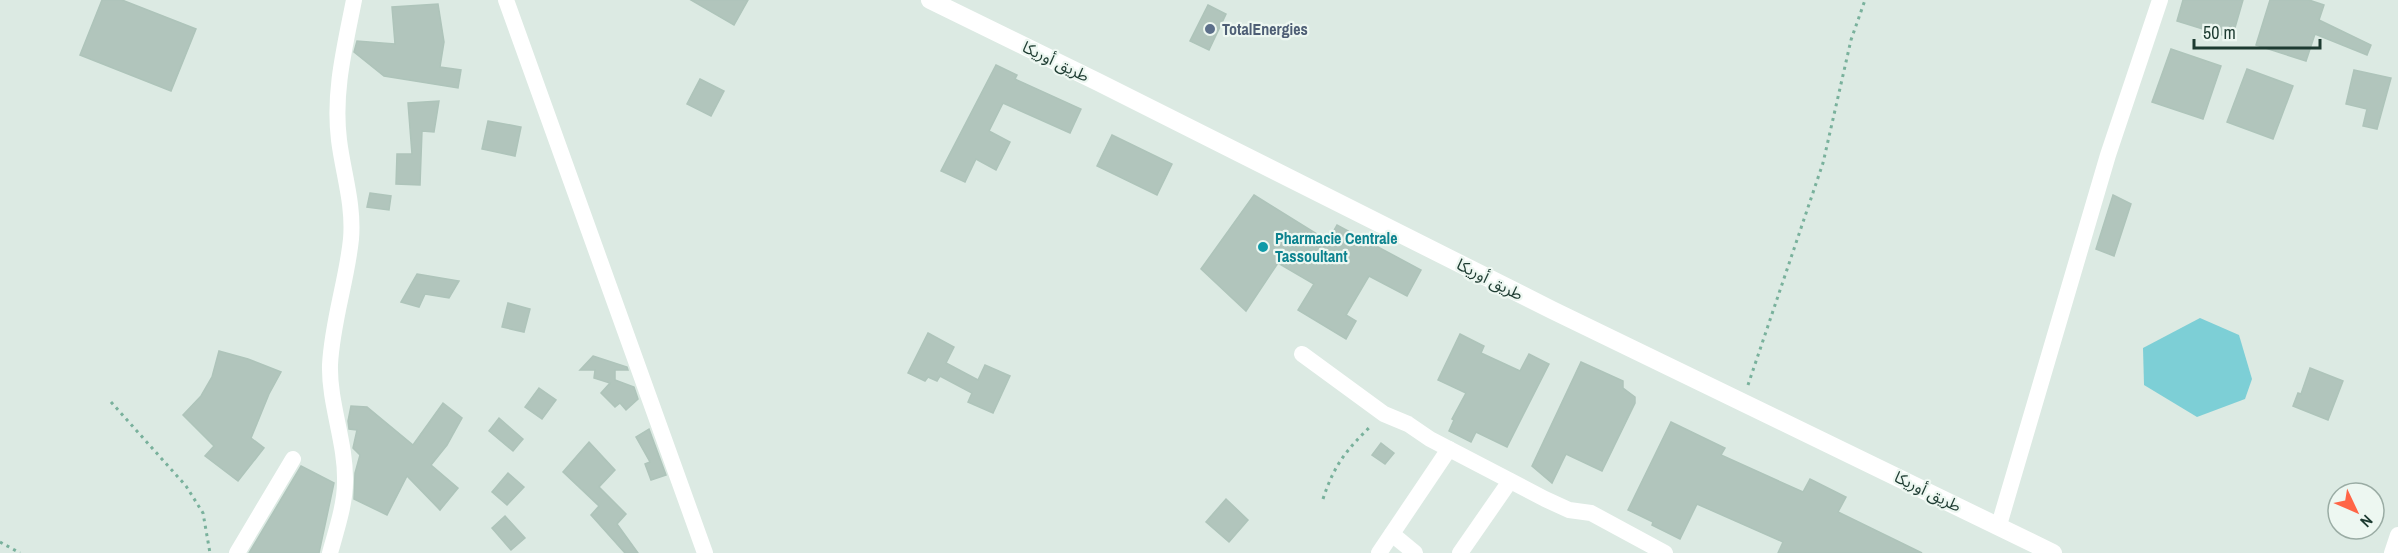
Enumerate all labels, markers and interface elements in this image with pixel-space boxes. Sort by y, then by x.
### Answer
scale bar [2194,12,2320,50]
place label: TotalEnergies [1222,18,1308,40]
text: 50 m [2203,20,2236,45]
marker: TotalEnergies [1203,22,1217,36]
street label: طريق أوريكا [1019,35,1093,87]
place label: Pharmacie Centrale Tassoultant [1275,227,1398,267]
marker: Pharmacie Centrale Tassoultant [1256,240,1270,254]
street label: طريق أوريكا [1453,253,1527,305]
street label: طريق أوريكا [1891,465,1965,517]
north arrow [2326,481,2386,541]
text: N [2356,510,2378,532]

